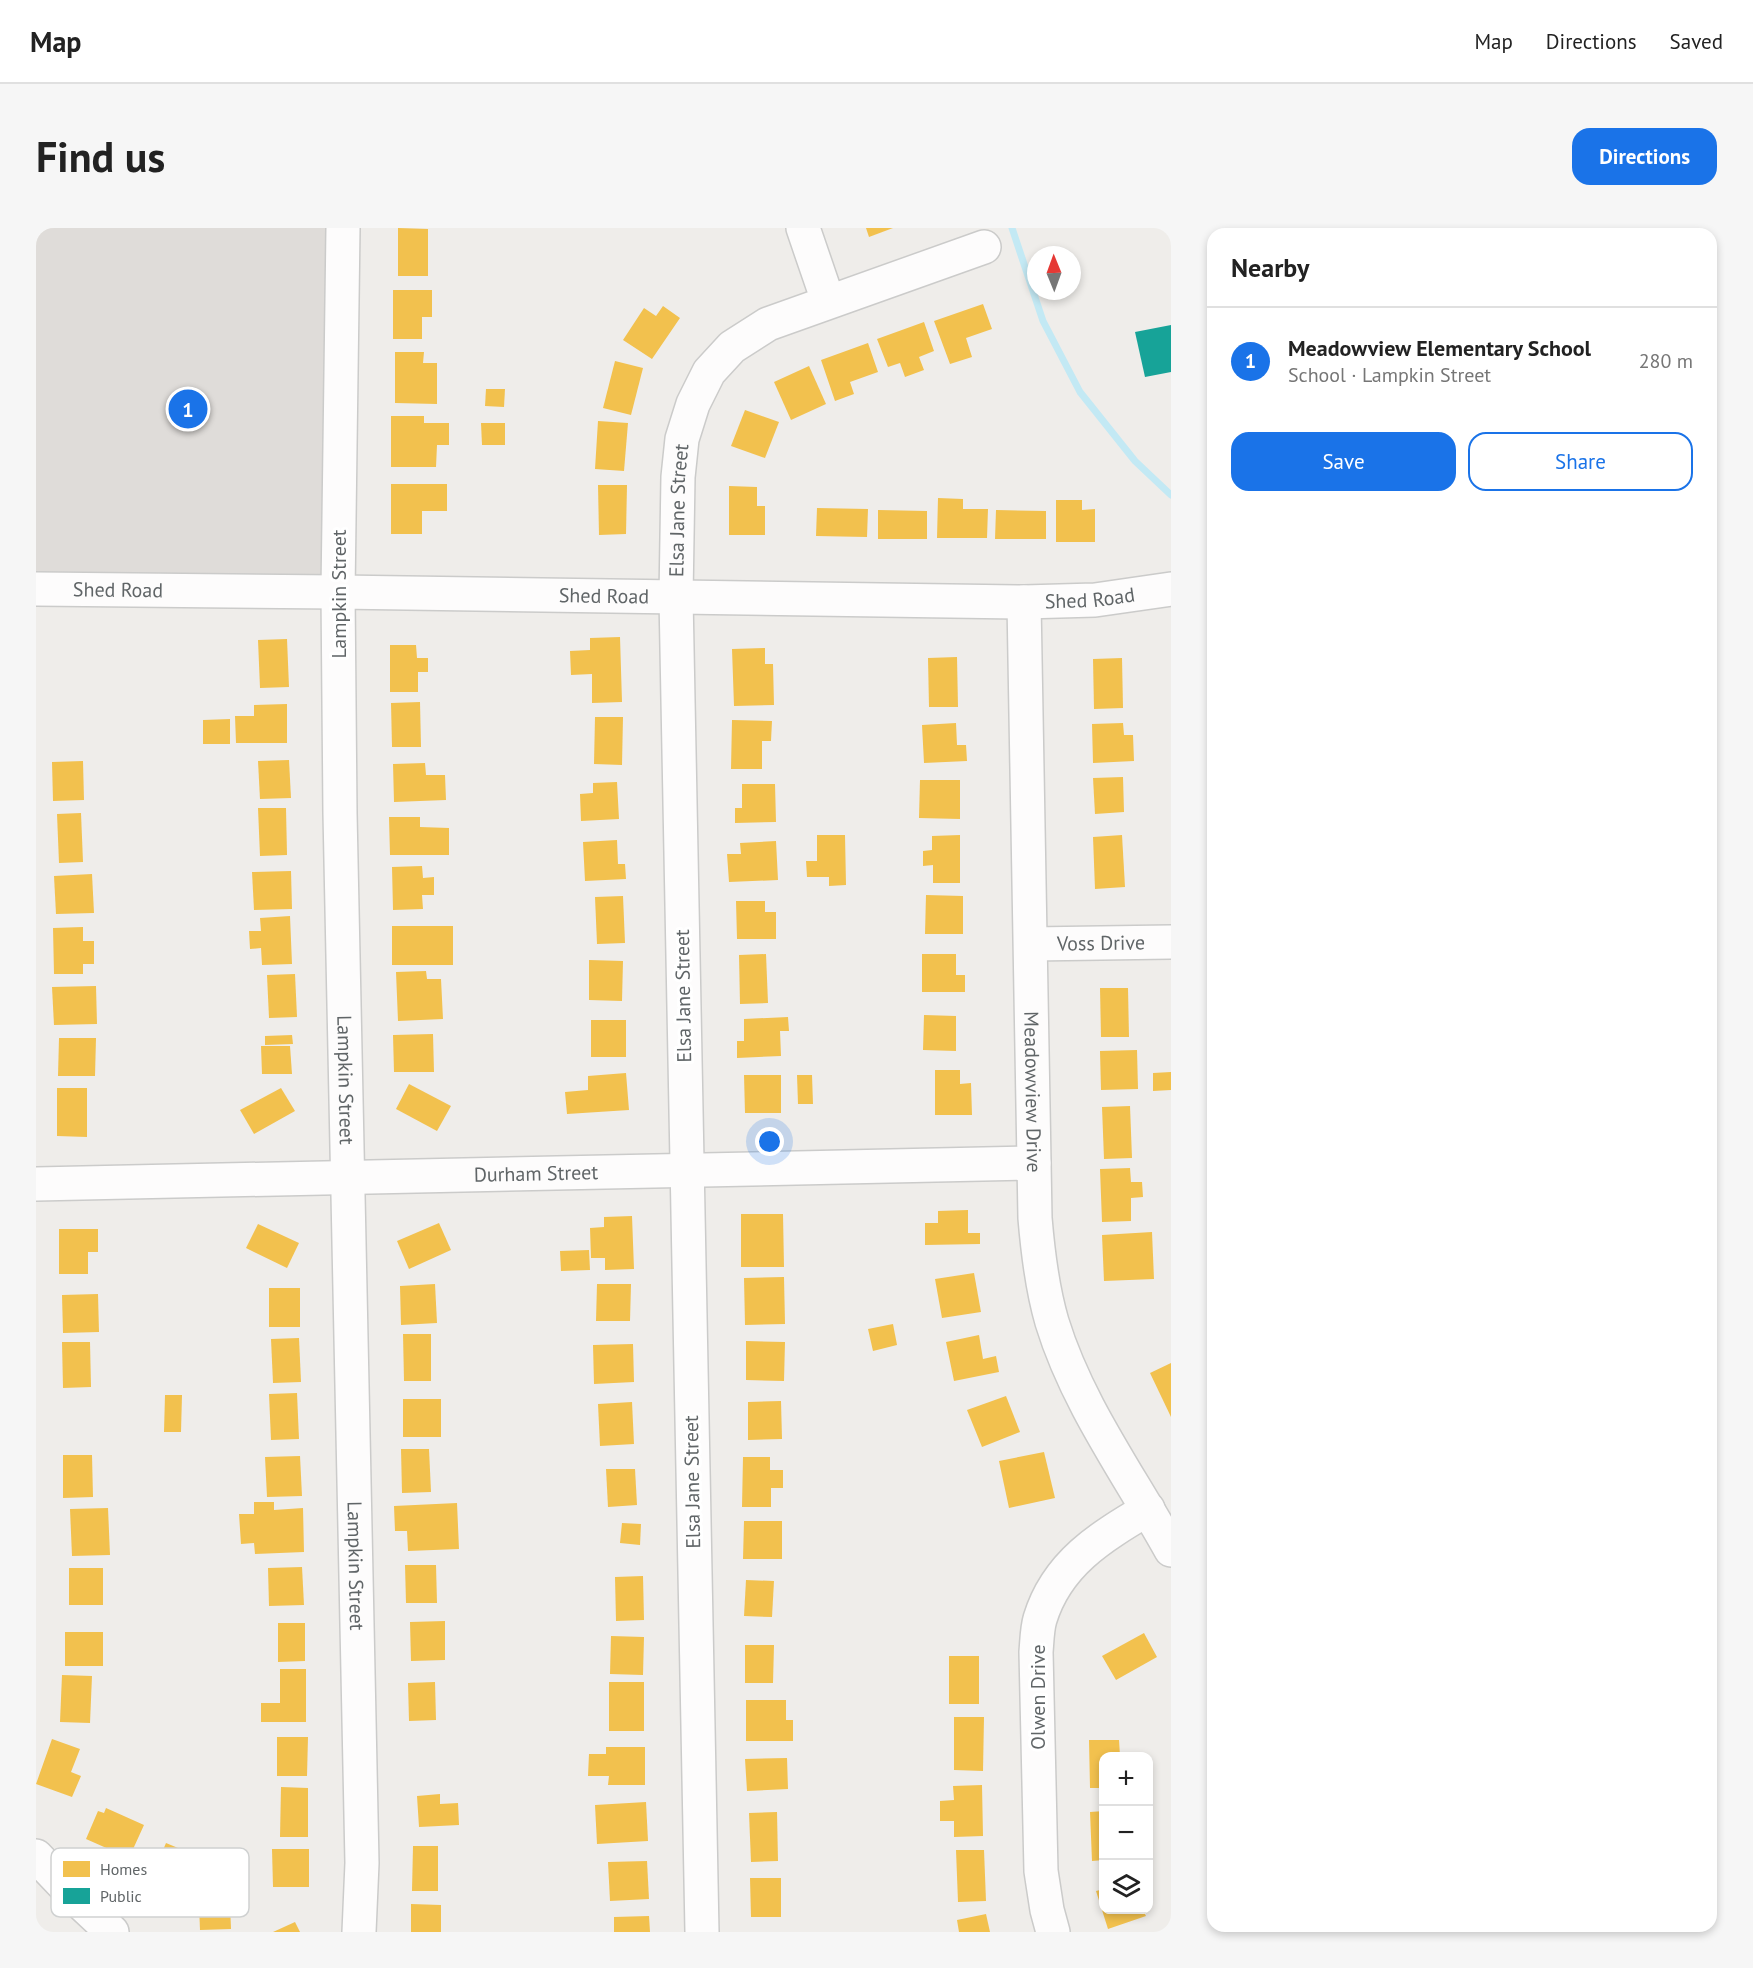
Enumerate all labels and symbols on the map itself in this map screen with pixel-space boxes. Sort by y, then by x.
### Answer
north arrow [1027,246,1081,300]
pin: 1 [168,386,208,432]
street label: Elsa Jane Street [663,442,694,577]
street label: Lampkin Street [326,529,352,659]
street label: Shed Road [73,576,163,603]
street label: Shed Road [1044,581,1136,614]
street label: Shed Road [559,582,649,610]
street label: Elsa Jane Street [669,929,697,1063]
street label: Voss Drive [1056,929,1145,957]
street label: Meadowview Drive [1018,1011,1047,1173]
street label: Lampkin Street [331,1015,360,1145]
your location [755,1127,784,1156]
street label: Durham Street [473,1159,599,1188]
street label: Elsa Jane Street [678,1415,706,1549]
street label: Lampkin Street [341,1501,370,1631]
street label: Olwen Drive [1025,1644,1051,1750]
legend [51,1848,249,1917]
text: Homes [100,1859,147,1879]
text: Public [100,1886,142,1906]

